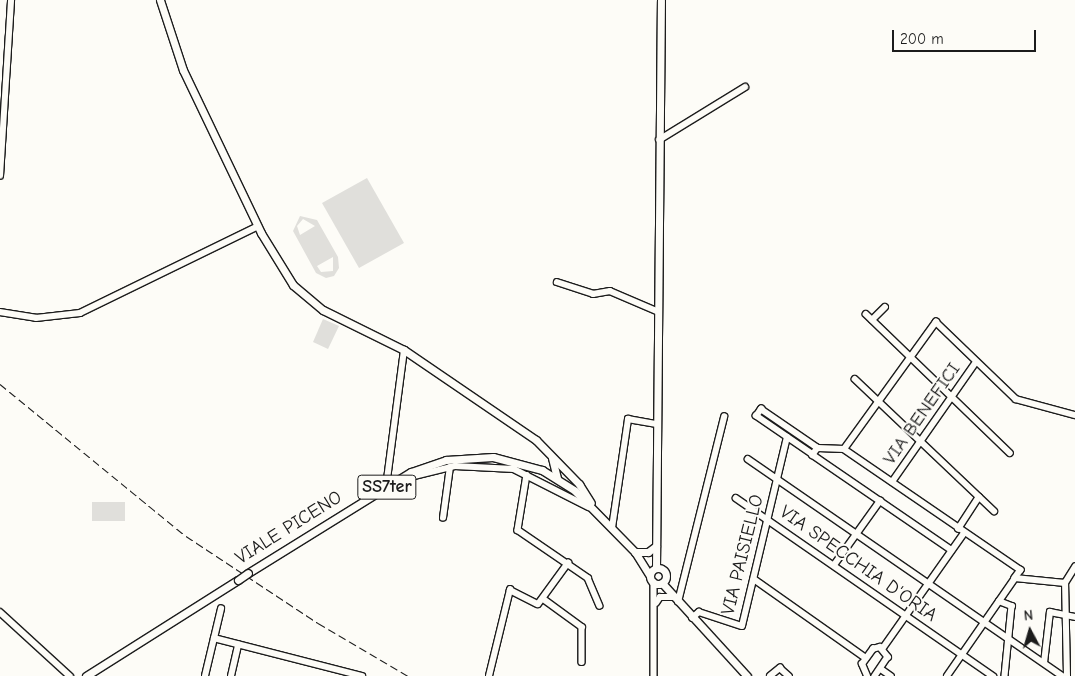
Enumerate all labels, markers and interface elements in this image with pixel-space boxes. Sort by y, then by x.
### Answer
scale bar [895,20,1039,52]
text: 200 m [900,30,944,48]
street label: VIA BENEFICI [878,359,966,469]
road number: SS7ter [357,472,417,502]
street label: VIALE PICENO [232,486,346,570]
street label: VIA PAISIELLO [717,492,769,618]
street label: VIA SPECCHIA D'ORIA [775,501,941,627]
north arrow [1005,606,1055,656]
text: N [1023,607,1034,625]

